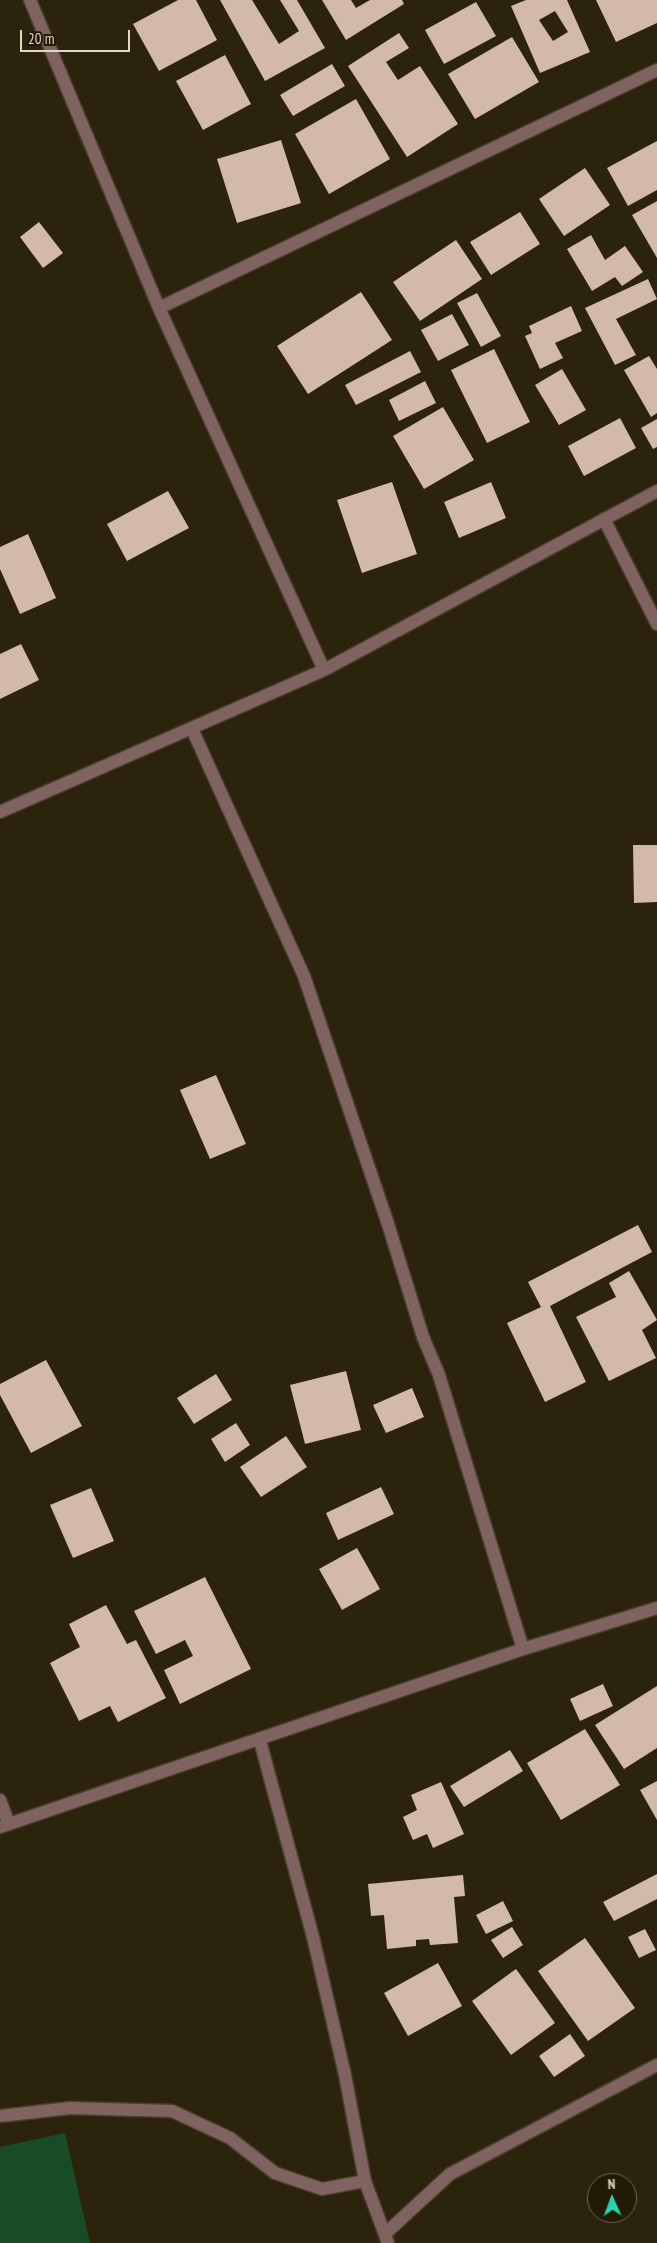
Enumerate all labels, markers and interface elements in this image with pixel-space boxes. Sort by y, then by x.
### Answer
scale bar [22,20,132,52]
text: 20 m [28,29,54,48]
north arrow [587,2173,637,2223]
text: N [607,2175,616,2193]

